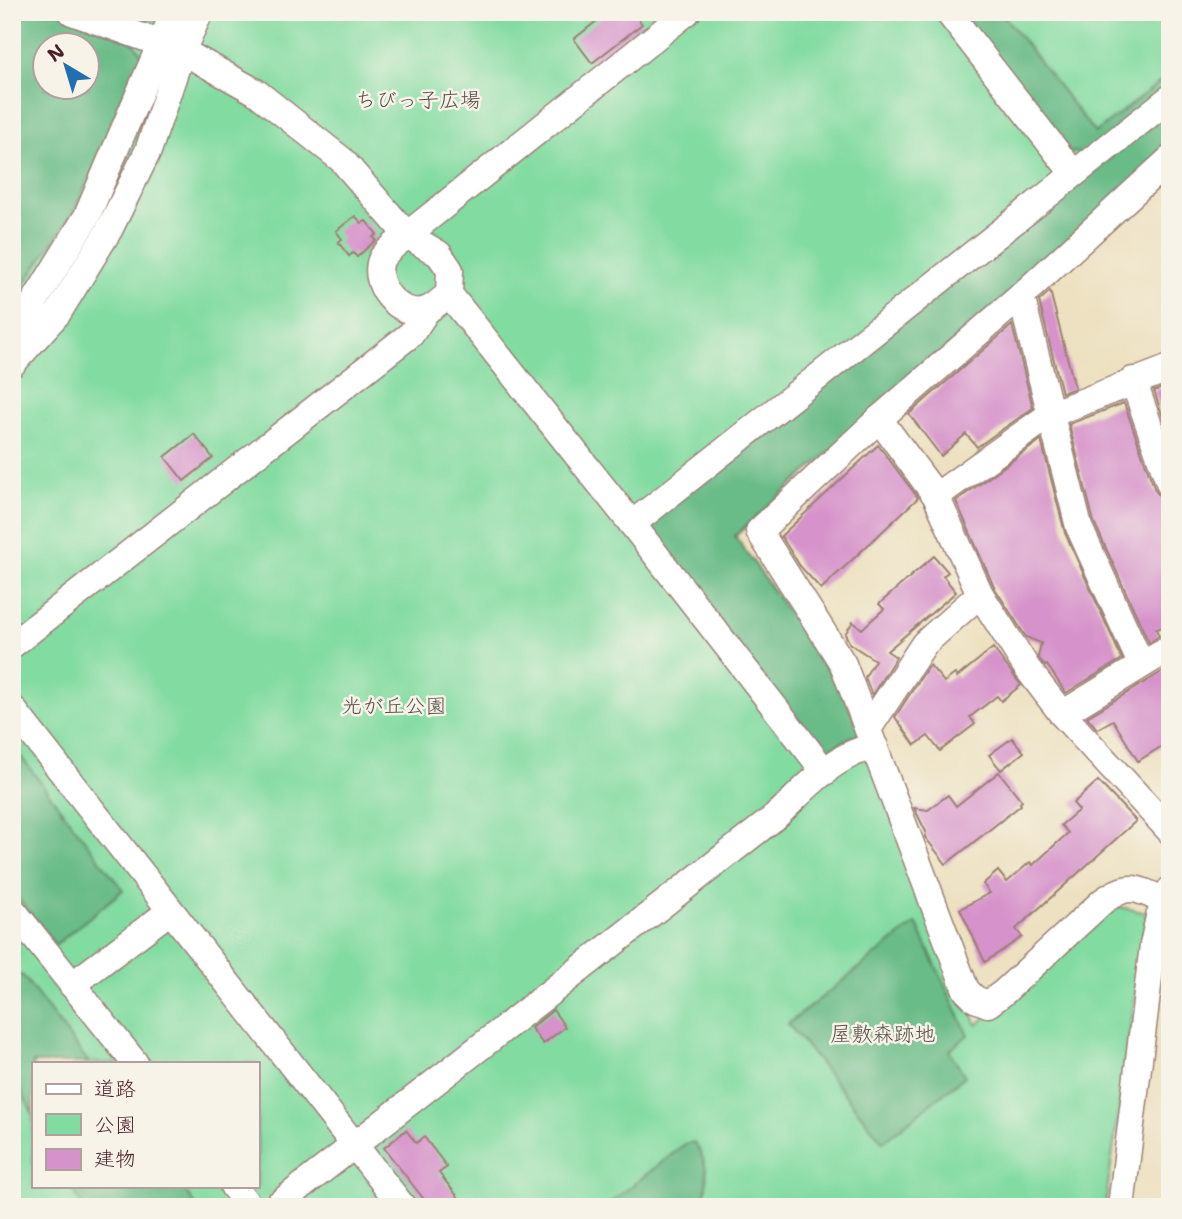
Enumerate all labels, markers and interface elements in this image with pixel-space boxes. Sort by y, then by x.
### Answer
north arrow [32,32,102,102]
text: N [42,39,69,67]
park label: ちびっ子広場 [355,86,481,114]
park label: 光が丘公園 [342,692,447,720]
park label: 屋敷森跡地 [831,1020,936,1048]
legend [32,1062,259,1188]
text: 道路 [94,1075,136,1103]
text: 公園 [94,1111,136,1139]
text: 建物 [94,1145,136,1173]

